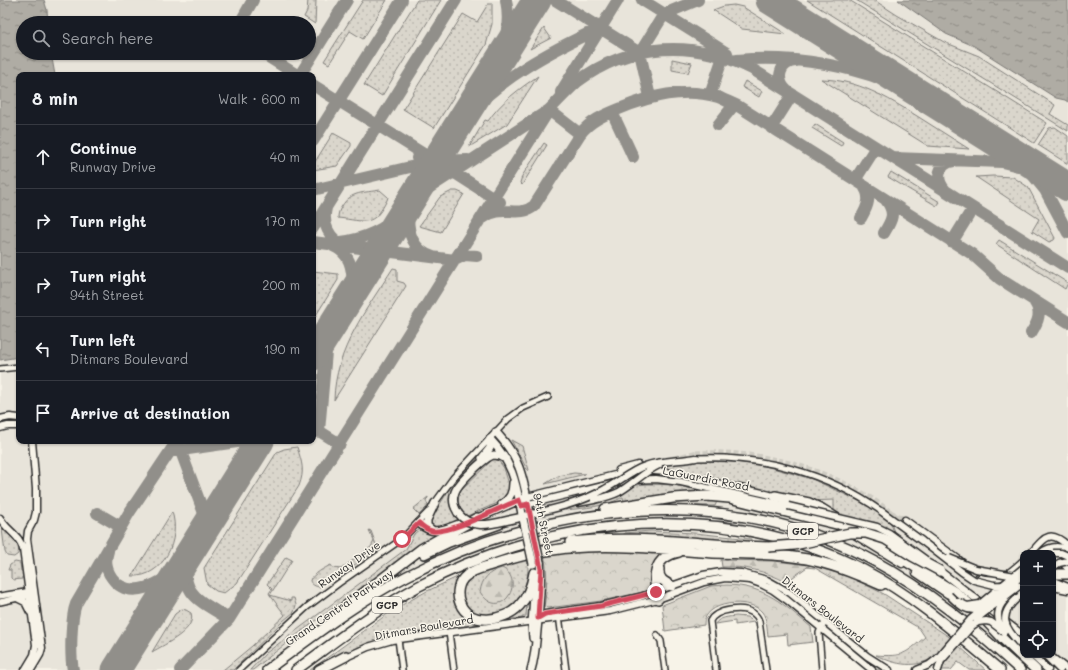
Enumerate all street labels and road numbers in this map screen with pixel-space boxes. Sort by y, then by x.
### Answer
street label: LaGuardia Road [662,462,750,494]
street label: 94th Street [530,492,558,556]
road number: GCP [788,523,818,539]
street label: Runway Drive [315,537,383,591]
street label: Grand Central Parkway [282,565,396,649]
street label: Ditmars Boulevard [779,572,867,646]
road number: GCP [372,597,402,613]
street label: Ditmars Boulevard [374,611,475,643]

